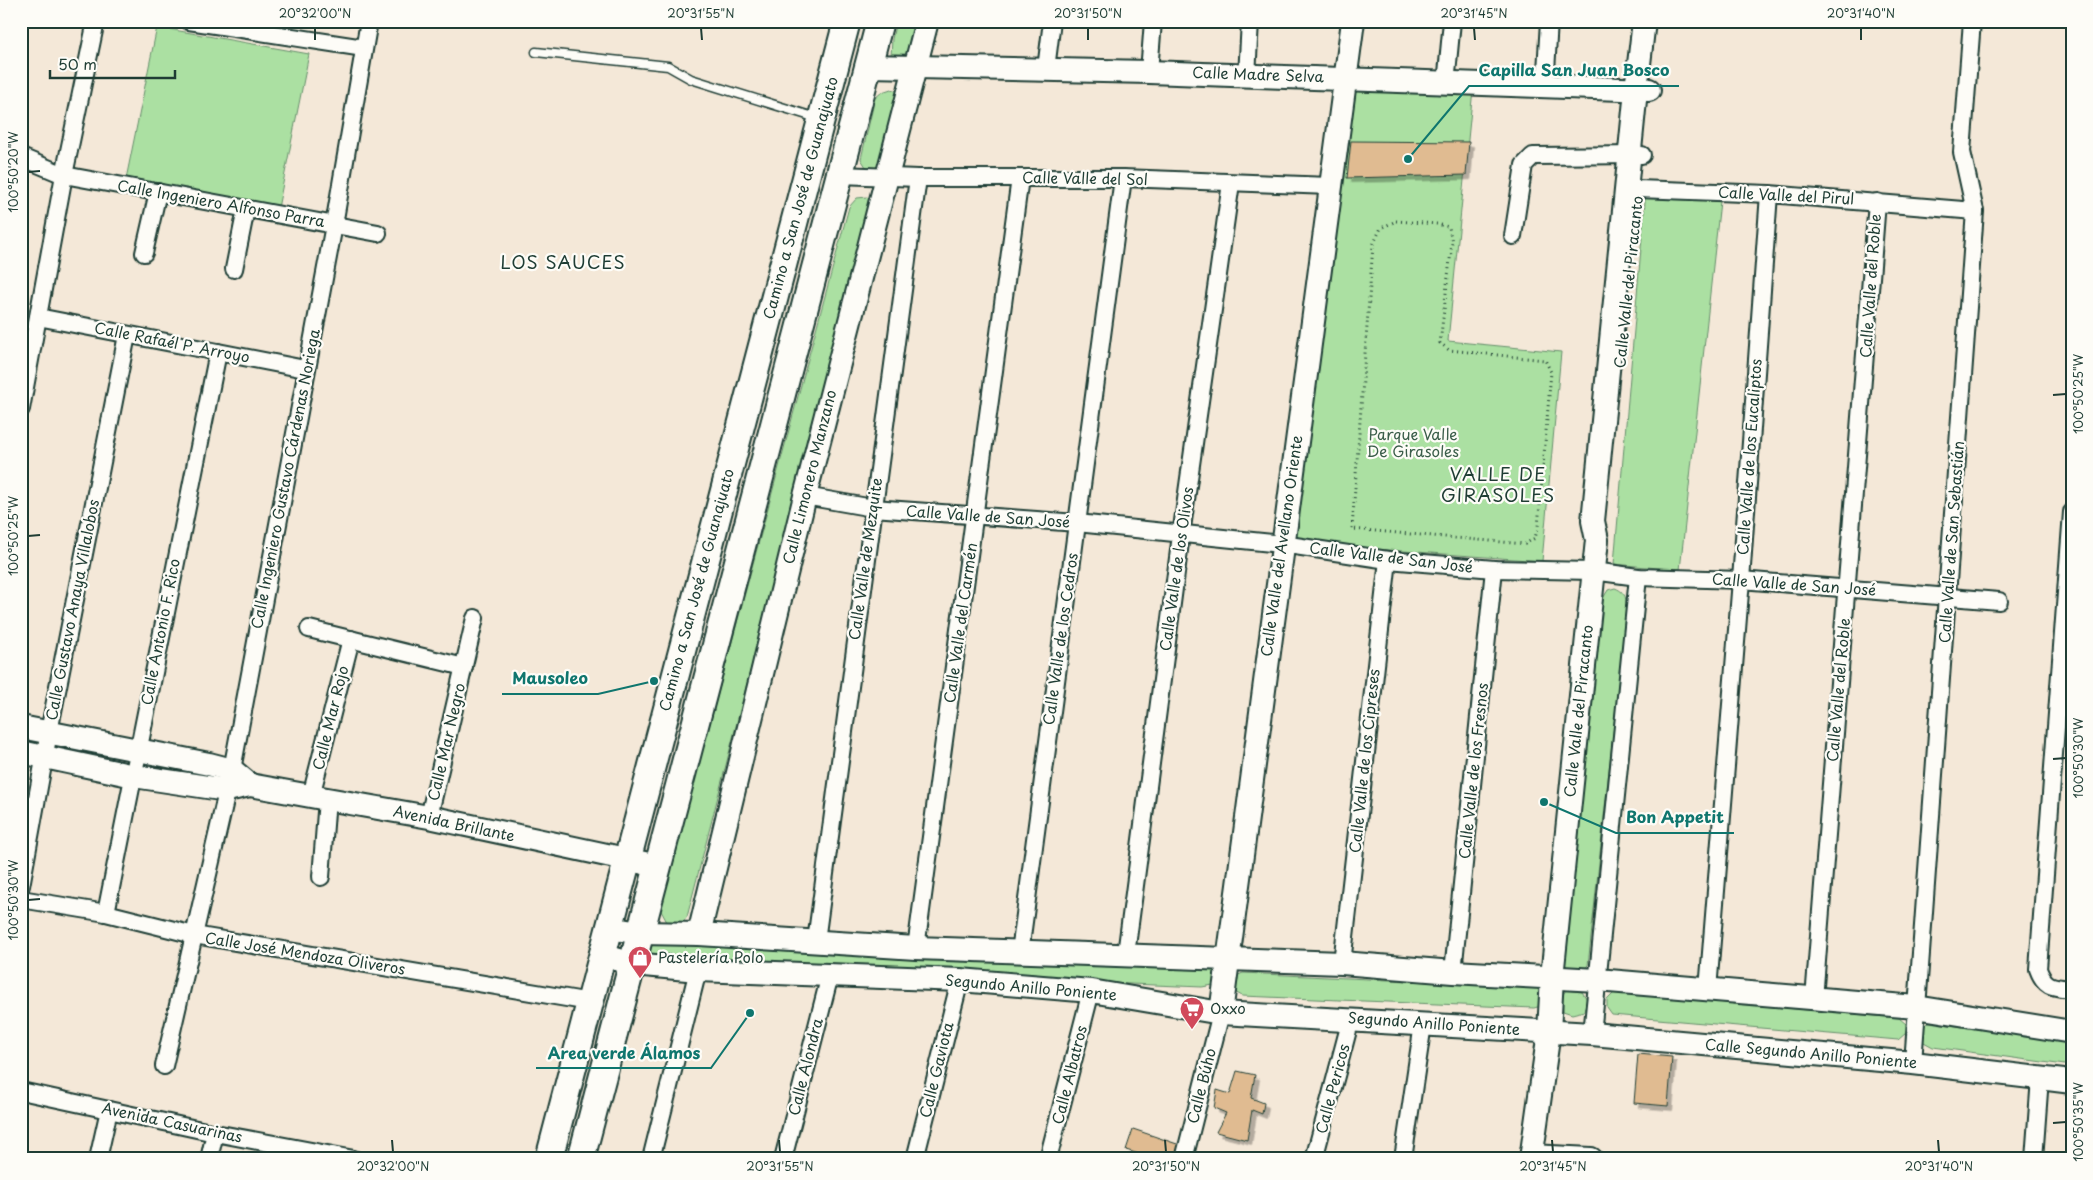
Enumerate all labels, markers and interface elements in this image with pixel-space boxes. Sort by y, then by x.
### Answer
text: 20°32'00"N [279,4,351,22]
text: 20°31'55"N [667,4,735,22]
text: 20°31'50"N [1054,4,1122,22]
text: 20°31'45"N [1440,4,1508,22]
text: 20°31'40"N [1827,4,1895,22]
scale bar [50,48,175,80]
text: 50 m [58,52,97,75]
callout: Capilla San Juan Bosco [1469,55,1679,86]
text: Capilla San Juan Bosco [1479,57,1670,81]
street label: Calle Madre Selva [1192,60,1325,87]
street label: Camino a San José de Guanajuato [756,74,843,321]
text: 100°50'20"W [4,131,22,213]
street label: Calle Valle del Sol [1022,165,1148,190]
street label: Calle Ingeniero Alfonso Parra [116,173,327,232]
street label: Calle Valle del Pirul [1717,179,1855,210]
street label: Calle Valle del Piracanto [1607,195,1648,369]
street label: Calle Valle del Roble [1853,213,1886,359]
district label: LOS SAUCES [500,248,626,275]
street label: Calle Rafaél P. Arroyo [93,315,252,368]
street label: Calle Ingeniero Gustavo Cárdenas Noriega [244,326,325,631]
text: 100°50'25"W [2069,353,2087,434]
street label: Calle Valle de los Eucaliptos [1730,358,1767,556]
street label: Calle Limonero Manzano [776,387,841,566]
park label: Parque Valle De Girasoles [1367,422,1459,462]
street label: Calle Valle del Avellano Oriente [1254,434,1307,658]
street label: Calle Valle de San Sebastián [1932,440,1969,644]
district label: VALLE DE GIRASOLES [1441,460,1555,508]
street label: Camino a San José de Guanajuato [652,466,739,713]
street label: Calle Valle de Mezquite [842,476,887,641]
street label: Calle Valle de los Olivos [1153,485,1198,652]
text: 100°50'25"W [4,495,22,576]
street label: Calle Gustavo Anaya Villalobos [39,497,104,722]
street label: Calle Valle de San José [905,498,1071,533]
street label: Calle Valle de San José [1308,535,1474,578]
street label: Calle Valle del Carmén [937,541,982,704]
street label: Calle Valle de los Cedros [1036,551,1083,726]
street label: Calle Antonio F. Rico [134,556,185,707]
street label: Calle Valle de San José [1711,566,1877,601]
street label: Calle Valle del Roble [1820,617,1855,763]
street label: Calle Valle del Piracanto [1557,624,1598,798]
street label: Calle Mar Rojo [305,663,354,772]
callout: Mausoleo [502,663,598,694]
text: Mausoleo [512,665,588,689]
street label: Calle Valle de los Cipreses [1342,668,1385,854]
street label: Calle Mar Negro [421,681,470,803]
street label: Calle Valle de los Fresnos [1452,681,1493,860]
text: 100°50'30"W [2069,717,2087,798]
street label: Avenida Brillante [391,798,517,847]
callout: Bon Appetit [1616,802,1734,833]
text: Bon Appetit [1626,804,1724,828]
text: 100°50'30"W [4,859,22,940]
street label: Calle José Mendoza Oliveros [203,925,407,980]
shop icon: Pastelería Polo [627,945,653,979]
place label: Pastelería Polo [658,945,763,968]
street label: Segundo Anillo Poniente [944,968,1118,1005]
supermarket icon: Oxxo [1179,996,1205,1030]
place label: Oxxo [1210,996,1246,1019]
street label: Segundo Anillo Poniente [1347,1005,1521,1040]
street label: Calle Alondra [781,1015,828,1118]
street label: Calle Gaviota [913,1019,959,1120]
street label: Calle Albatros [1045,1023,1092,1126]
street label: Calle Segundo Anillo Poniente [1704,1032,1918,1073]
callout: Area verde Álamos [536,1037,711,1068]
text: Area verde Álamos [548,1040,701,1064]
street label: Calle Pericos [1309,1041,1355,1136]
street label: Calle Búho [1180,1046,1221,1126]
text: 100°50'35"W [2069,1081,2087,1162]
street label: Avenida Casuarinas [100,1095,245,1148]
text: 20°32'00"N [357,1157,429,1175]
text: 20°31'55"N [746,1157,814,1175]
text: 20°31'50"N [1132,1157,1200,1175]
text: 20°31'45"N [1519,1157,1587,1175]
text: 20°31'40"N [1905,1157,1973,1175]

